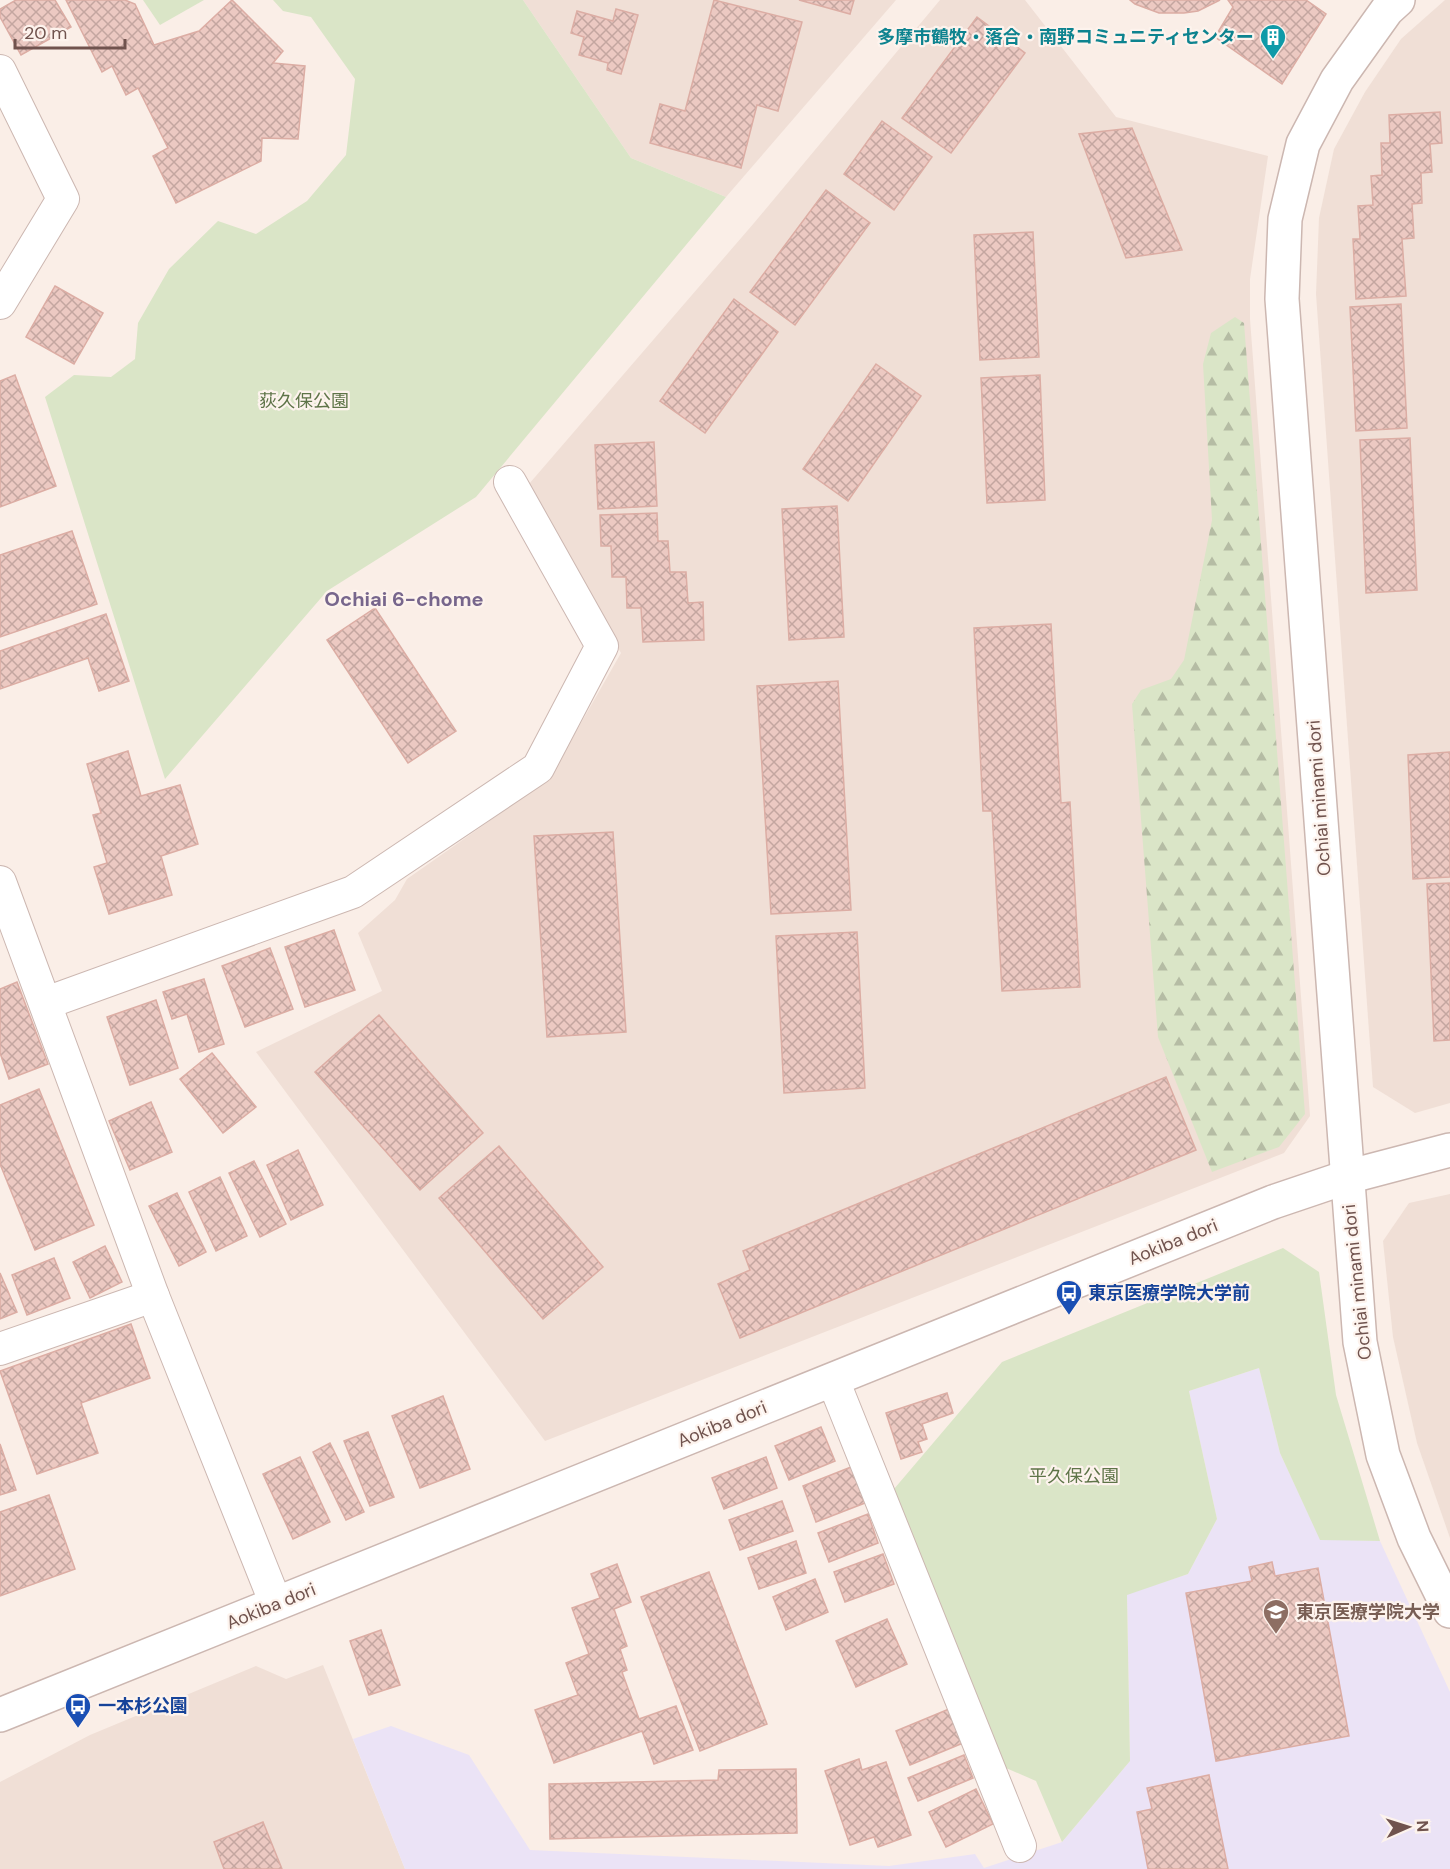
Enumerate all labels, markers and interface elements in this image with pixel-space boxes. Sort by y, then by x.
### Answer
scale bar [15,12,124,50]
text: 20 m [24,21,67,45]
building icon: 多摩市鶴牧・落合・南野コミュニティセンター [1258,22,1288,60]
place label: 多摩市鶴牧・落合・南野コミュニティセンター [877,25,1254,49]
park label: 荻久保公園 [259,389,349,413]
district label: Ochiai 6-chome [324,586,484,612]
street label: Ochiai minami dori [1302,719,1336,877]
street label: Ochiai minami dori [1337,1203,1377,1361]
street label: Aokiba dori [1125,1213,1221,1271]
bus stop icon: 東京医療学院大学前 [1054,1278,1084,1316]
place label: 東京医療学院大学前 [1088,1281,1250,1305]
street label: Aokiba dori [674,1395,770,1453]
park label: 平久保公園 [1029,1464,1119,1488]
street label: Aokiba dori [223,1577,319,1635]
school or university icon: 東京医療学院大学 [1261,1597,1291,1635]
place label: 東京医療学院大学 [1296,1600,1440,1624]
bus stop icon: 一本杉公園 [63,1691,93,1729]
place label: 一本杉公園 [98,1694,188,1718]
north arrow [1378,1797,1438,1857]
text: N [1412,1820,1433,1833]

